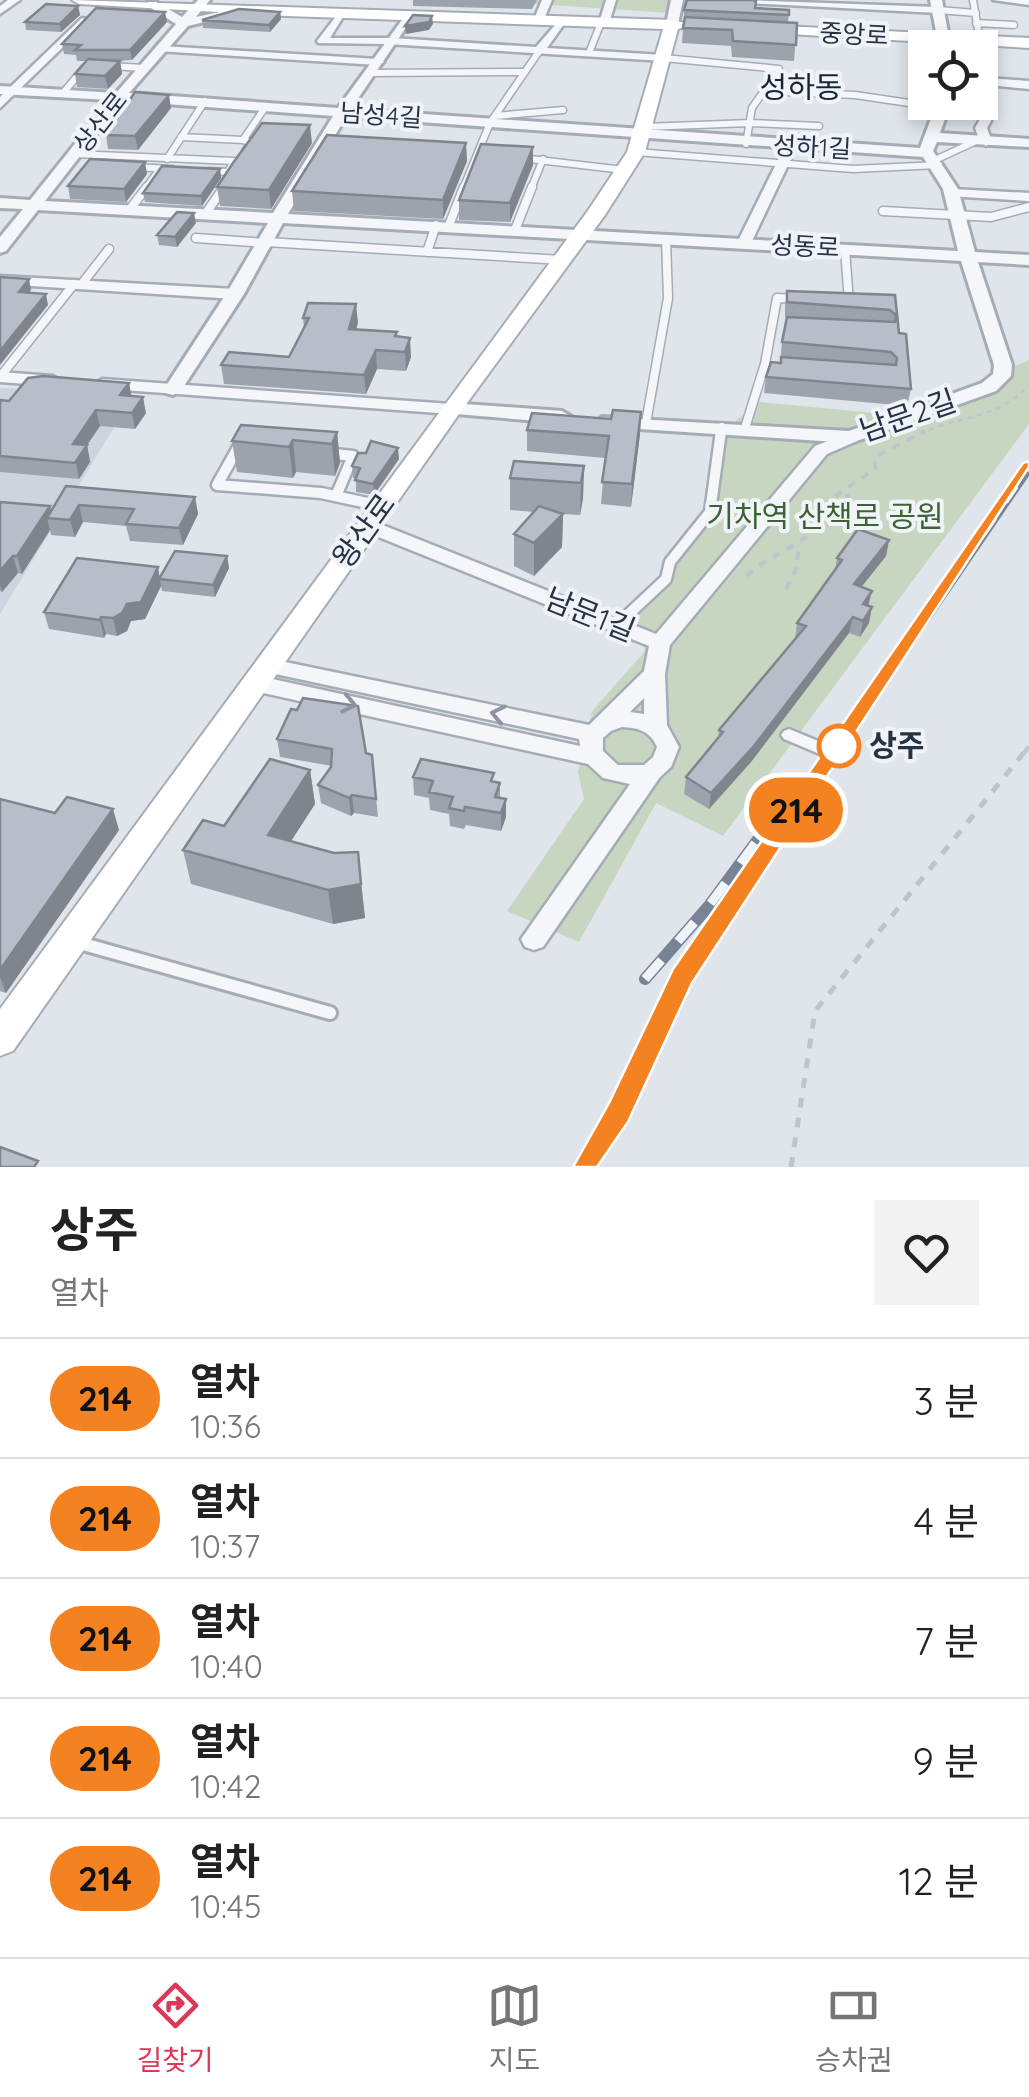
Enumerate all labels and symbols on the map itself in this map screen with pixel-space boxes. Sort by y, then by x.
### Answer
street label: 중앙로 [819,16,889,51]
district label: 성하동 [760,68,842,106]
street label: 상산로 [66,85,133,158]
street label: 남성4길 [339,96,423,133]
street label: 성하1길 [772,129,852,164]
street label: 성동로 [770,228,840,263]
street label: 남문2길 [854,381,961,449]
street label: 왕산로 [323,486,403,575]
park label: 기차역 산책로 공원 [706,497,944,535]
street label: 남문1길 [540,579,641,649]
one-way arrow [340,692,357,713]
one-way arrow [490,705,507,726]
marker: 상주 [818,725,860,767]
place label: 상주 [869,726,924,764]
line badge: 214 [738,778,854,842]

